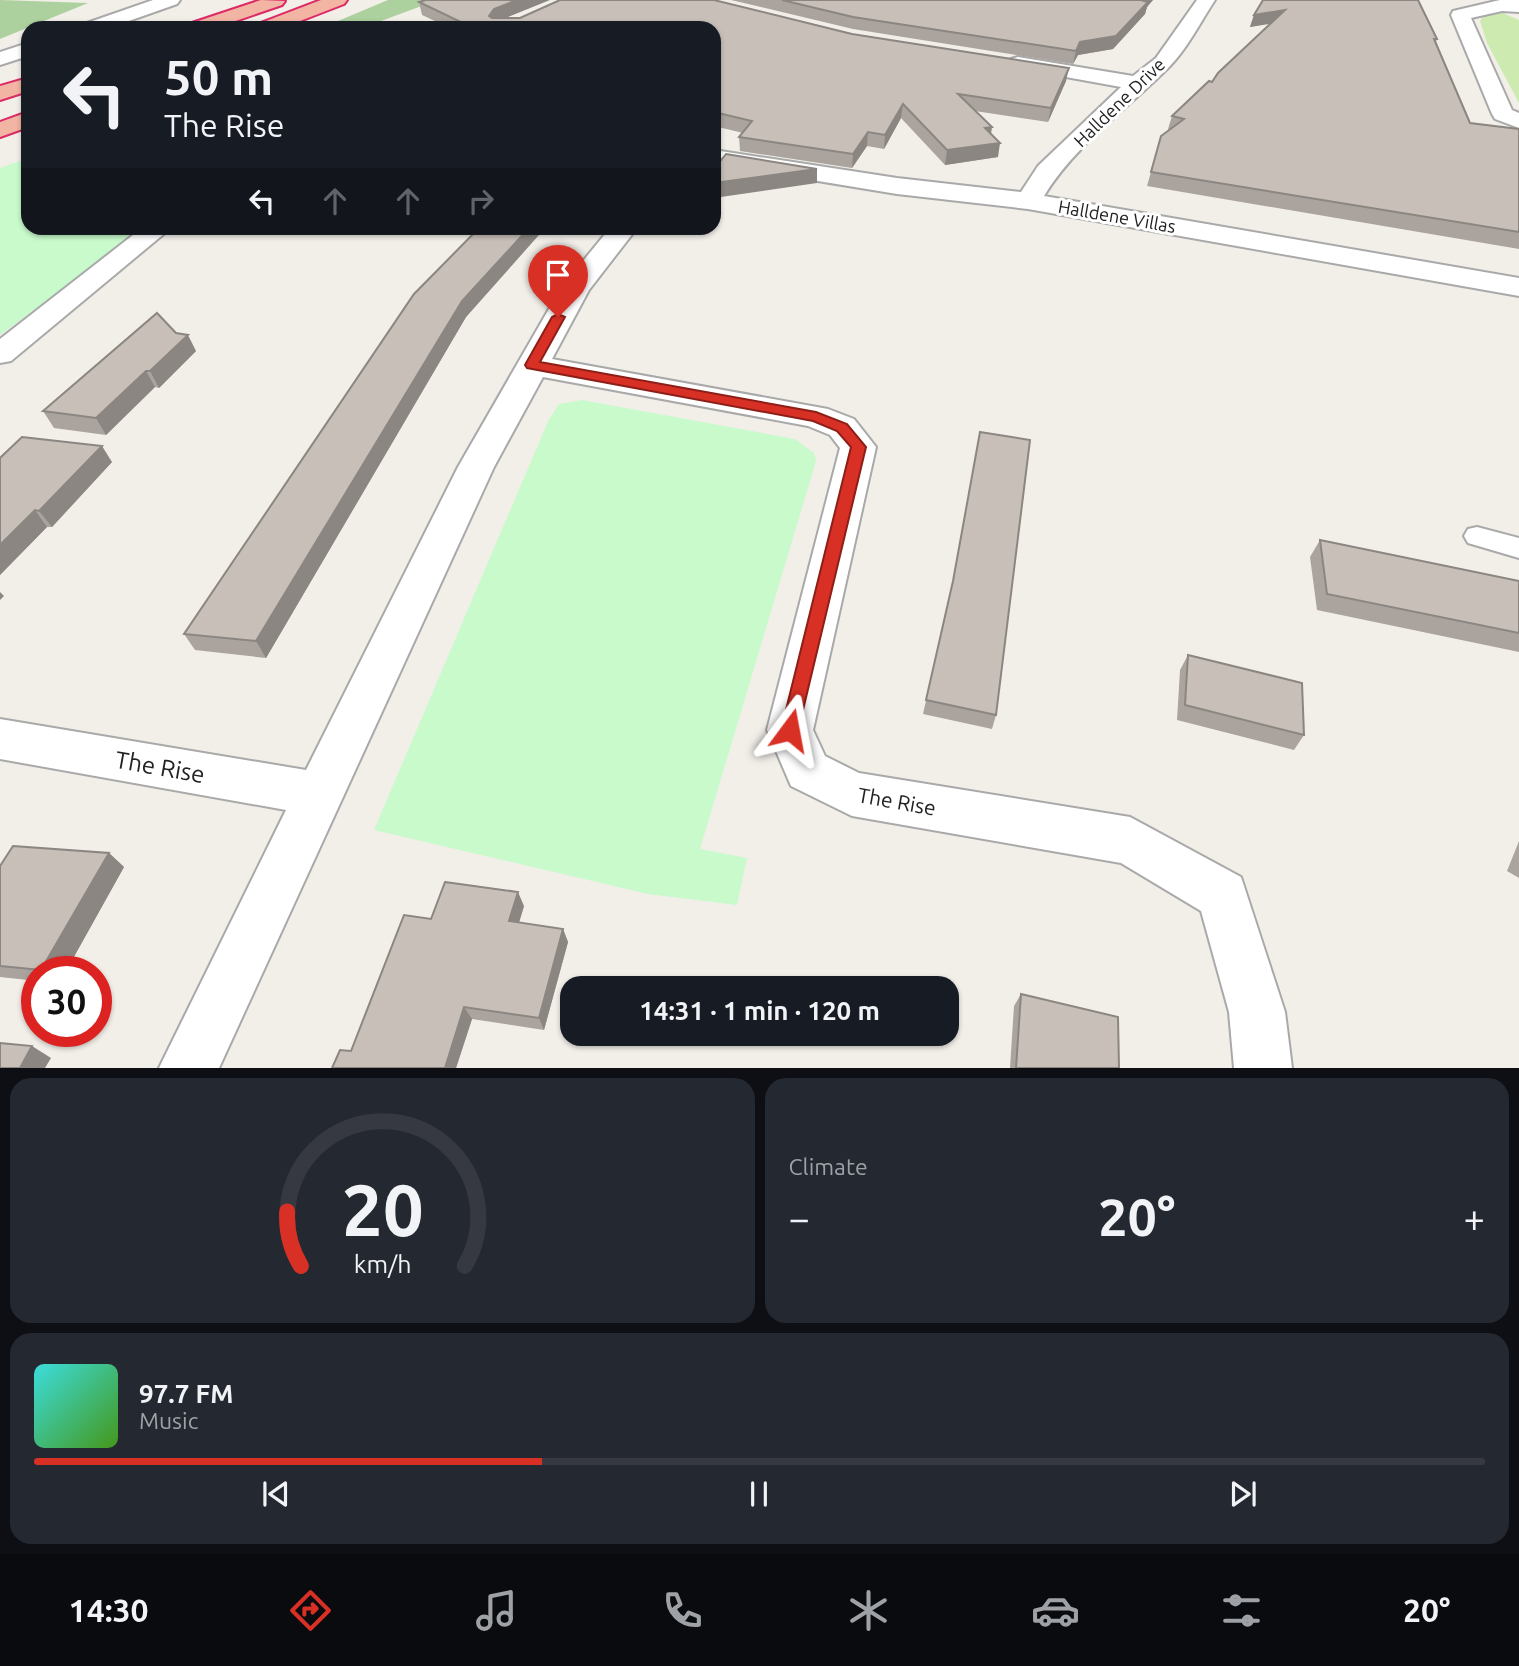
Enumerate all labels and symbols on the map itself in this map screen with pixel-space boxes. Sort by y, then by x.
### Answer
street label: Halldene Drive [1069,54,1169,150]
street label: Halldene Villas [1057,196,1177,236]
pin [528,245,588,317]
position arrow [753,693,827,767]
street label: The Rise [113,746,207,788]
street label: The Rise [856,782,938,820]
speed limit sign: 30 [21,956,112,1047]

